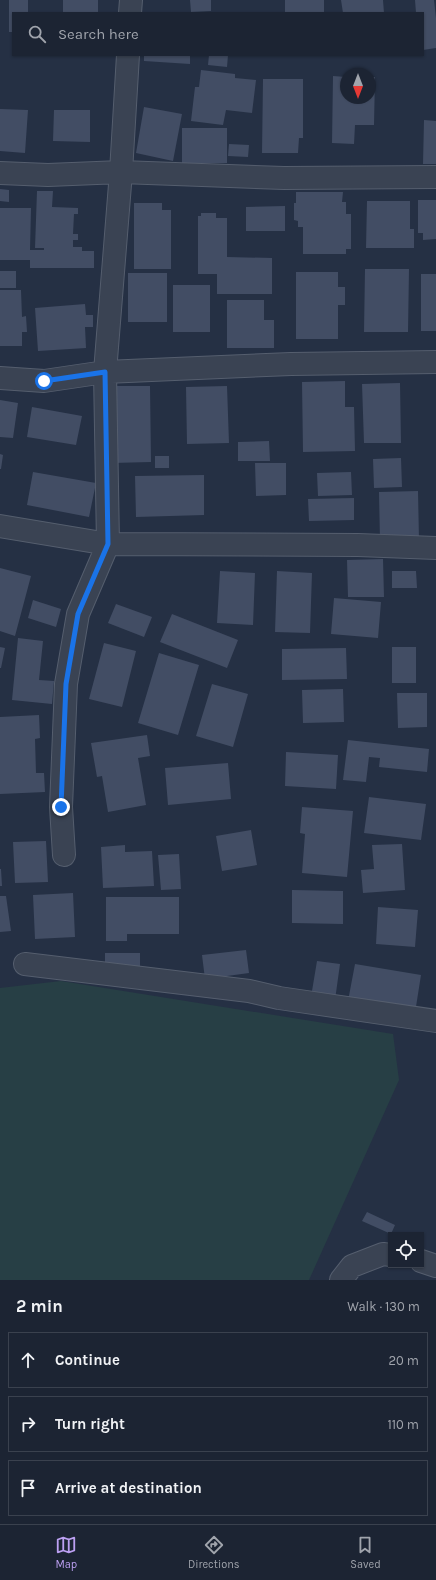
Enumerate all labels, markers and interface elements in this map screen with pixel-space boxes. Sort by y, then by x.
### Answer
search box [12,12,424,56]
icon: search [26,23,48,45]
text: Search here [58,25,139,43]
north arrow [340,68,376,104]
route start [35,372,53,390]
route end [52,798,70,816]
map controls [388,1232,424,1268]
button: locate [388,1232,424,1268]
text: 2 min [16,1296,63,1316]
text: Walk · 130 m [347,1299,420,1314]
icon: ahead [17,1349,39,1371]
text: Continue [55,1351,120,1369]
text: 20 m [389,1353,419,1368]
icon: right [17,1413,39,1435]
text: Turn right [55,1415,125,1433]
text: 110 m [387,1417,419,1432]
icon: arrive [17,1477,39,1499]
text: Arrive at destination [55,1479,202,1497]
tab: Map [55,1534,77,1571]
tab: Directions [188,1534,240,1571]
tab: Saved [350,1534,381,1571]

